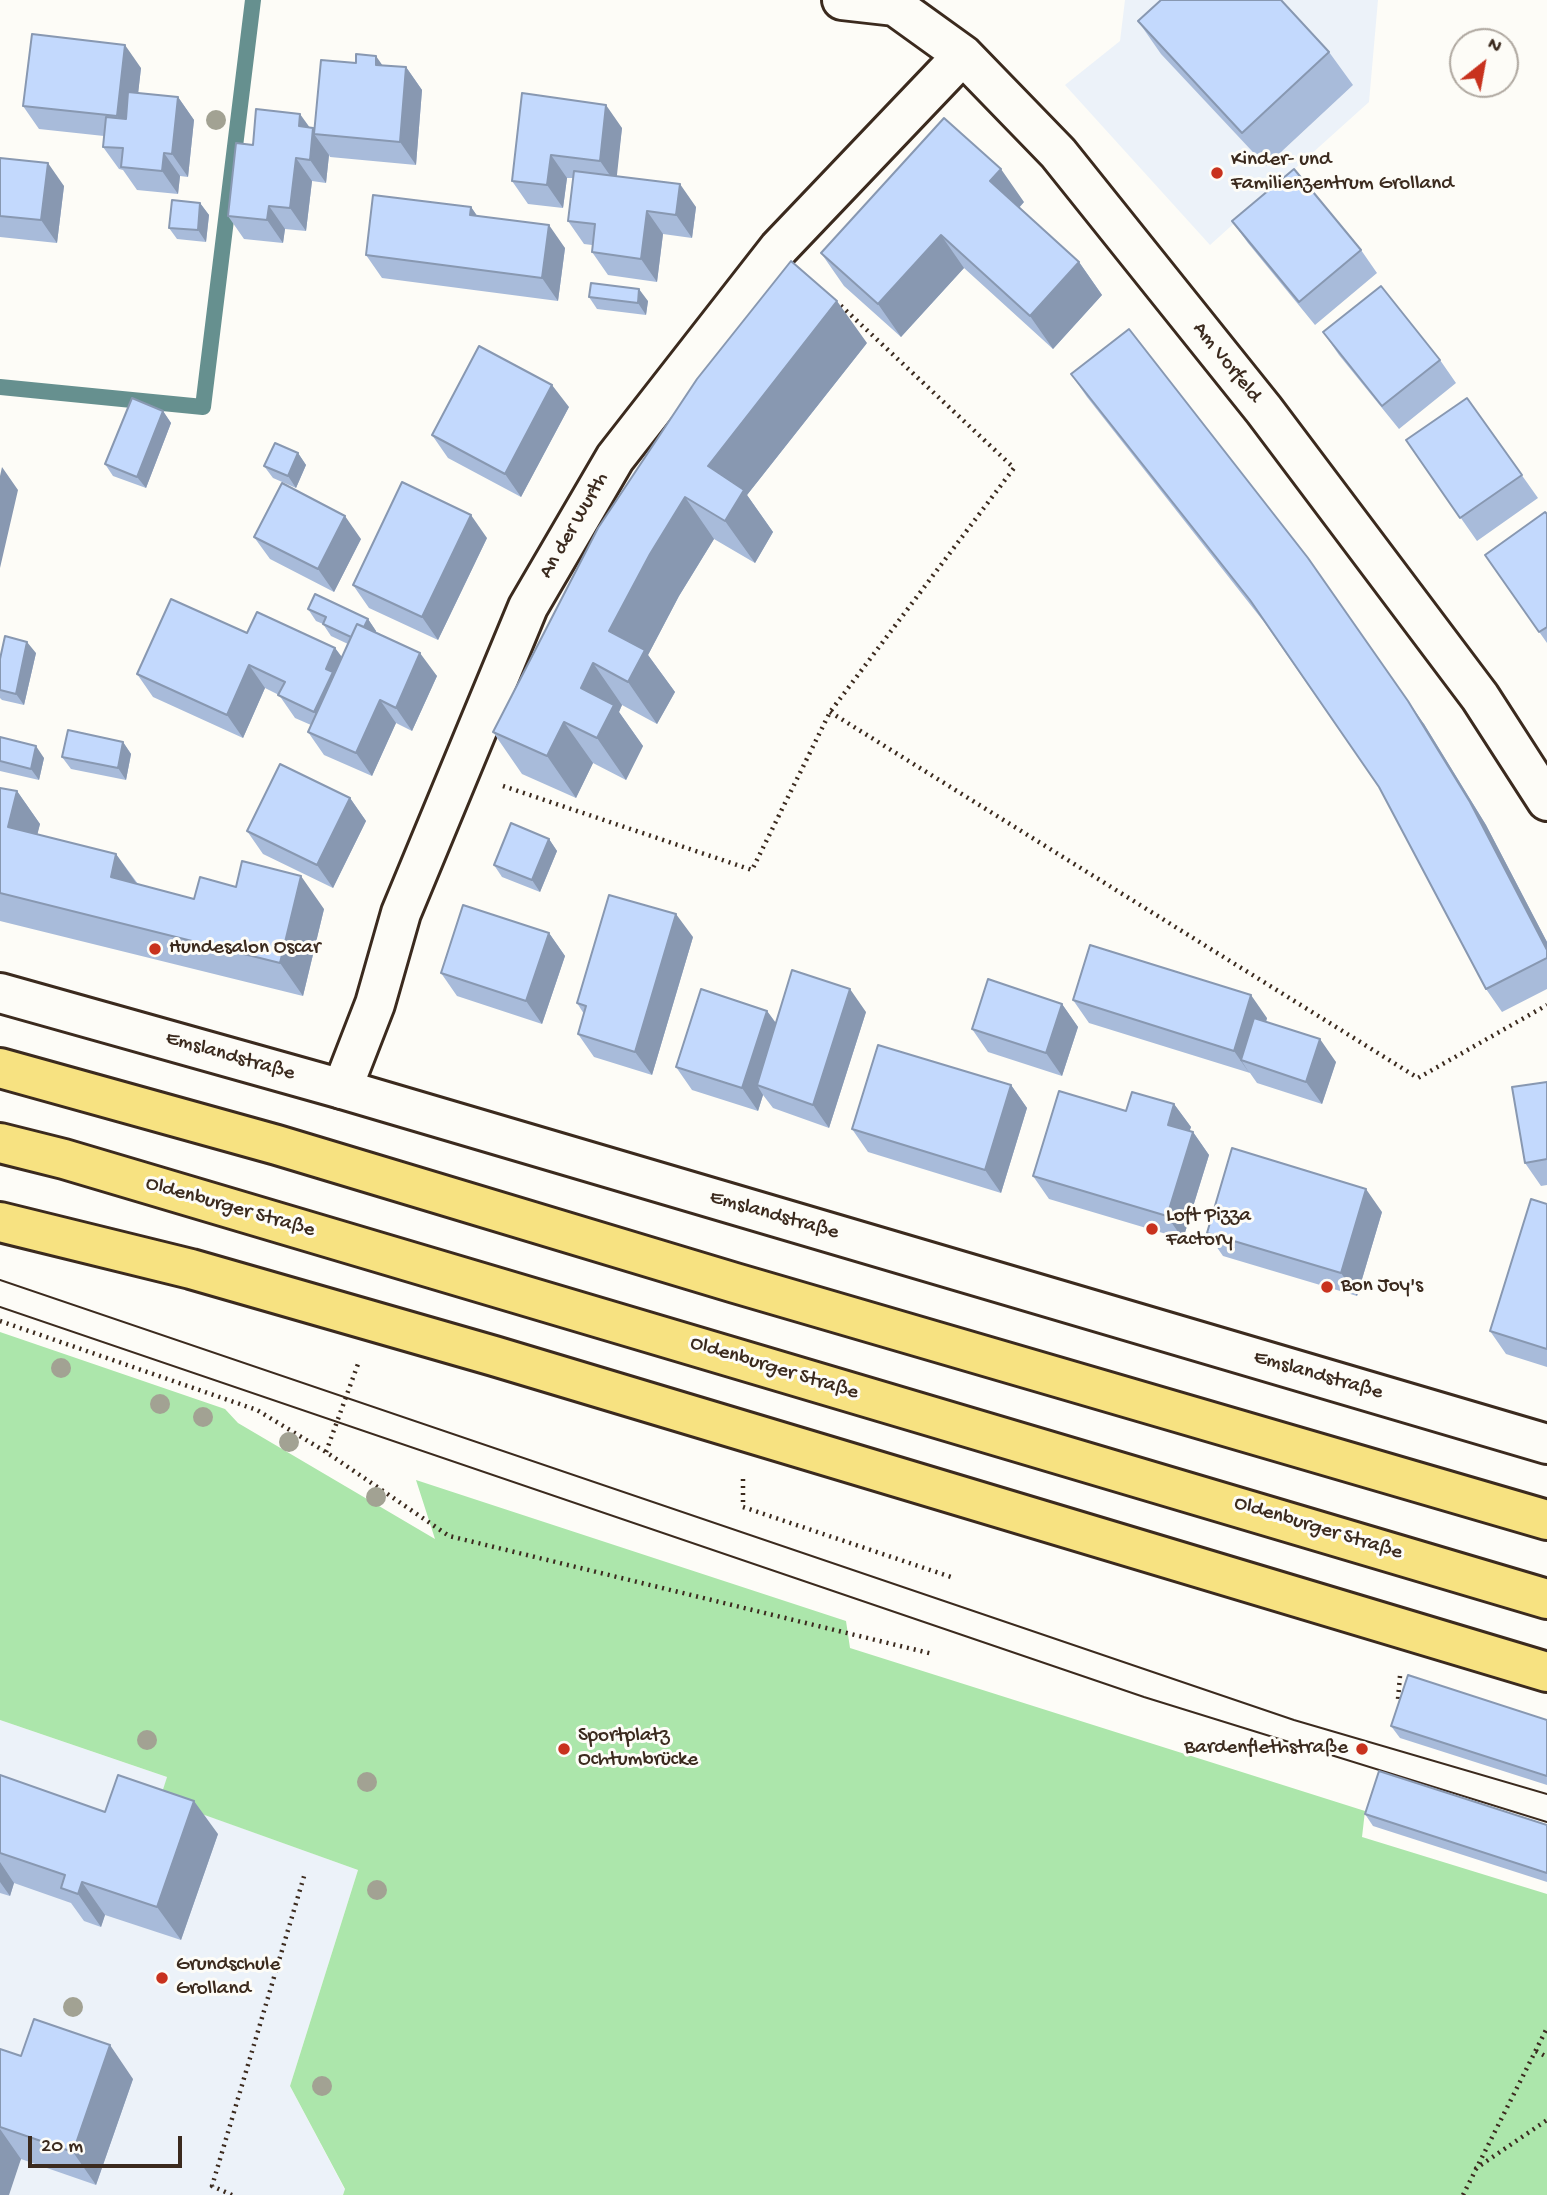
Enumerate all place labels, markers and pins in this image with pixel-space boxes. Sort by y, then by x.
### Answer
place label: Kinder- und Familienzentrum Grolland [1231,148,1453,198]
marker: Kinder- und Familienzentrum Grolland [1209,165,1225,181]
place label: Hundesalon Oscar [169,936,320,962]
marker: Hundesalon Oscar [147,941,163,957]
place label: Loft Pizza Factory [1166,1204,1251,1254]
marker: Loft Pizza Factory [1144,1221,1160,1237]
place label: Bon Joy's [1341,1274,1423,1300]
marker: Bon Joy's [1319,1279,1335,1295]
place label: Sportplatz Ochtumbrücke [578,1724,698,1774]
place label: Bardenflethstraße [1184,1736,1348,1762]
marker: Sportplatz Ochtumbrücke [556,1741,572,1757]
marker: Bardenflethstraße [1354,1741,1370,1757]
place label: Grundschule Grolland [176,1953,280,2003]
marker: Grundschule Grolland [154,1970,170,1986]

